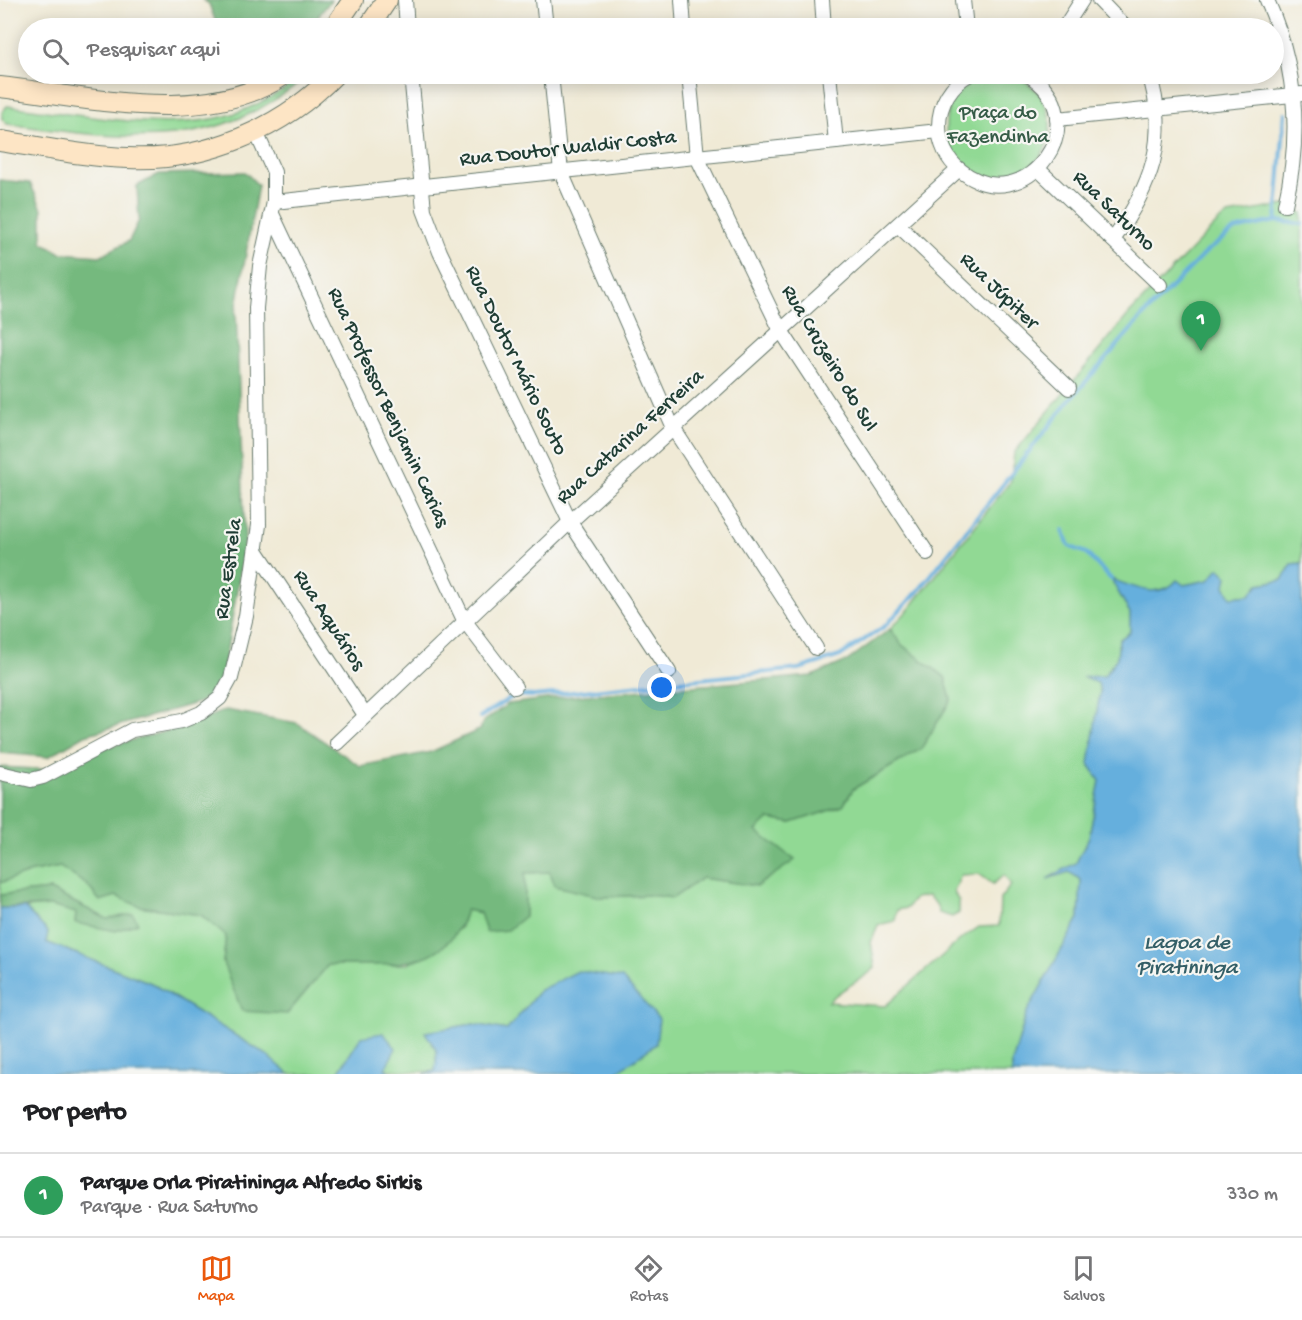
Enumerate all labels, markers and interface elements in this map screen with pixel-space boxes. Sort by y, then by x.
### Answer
search box [18,18,1284,84]
icon: search [39,35,72,68]
text: Pesquisar aqui [87,38,221,64]
park label: Praça do Fazendinha [946,102,1050,151]
street label: Rua Doutor Waldir Costa [459,126,679,174]
street label: Rua Saturno [1066,166,1160,258]
street label: Rua Júpiter [953,248,1044,337]
street label: Rua Doutor Mário Souto [458,262,572,460]
street label: Rua Cruzeiro do Sul [774,281,882,437]
street label: Rua Professor Benjamin Carias [320,284,454,533]
pin: 1 [1182,302,1220,351]
street label: Rua Catarina Ferreira [552,364,711,511]
street label: Rua Estrela [211,516,250,621]
street label: Rua Aquários [286,566,370,677]
your location [647,673,676,702]
water label: Lagoa de Piratininga [1136,931,1239,982]
text: Por perto [24,1098,127,1129]
text: Parque Orla Piratininga Alfredo Sirkis [81,1171,421,1197]
text: 1 [39,1184,48,1207]
text: 330 m [1227,1184,1278,1207]
text: Parque · Rua Saturno [81,1197,258,1220]
tab: Mapa [198,1252,234,1307]
tab: Rotas [630,1252,668,1307]
tab: Salvos [1063,1252,1104,1307]

